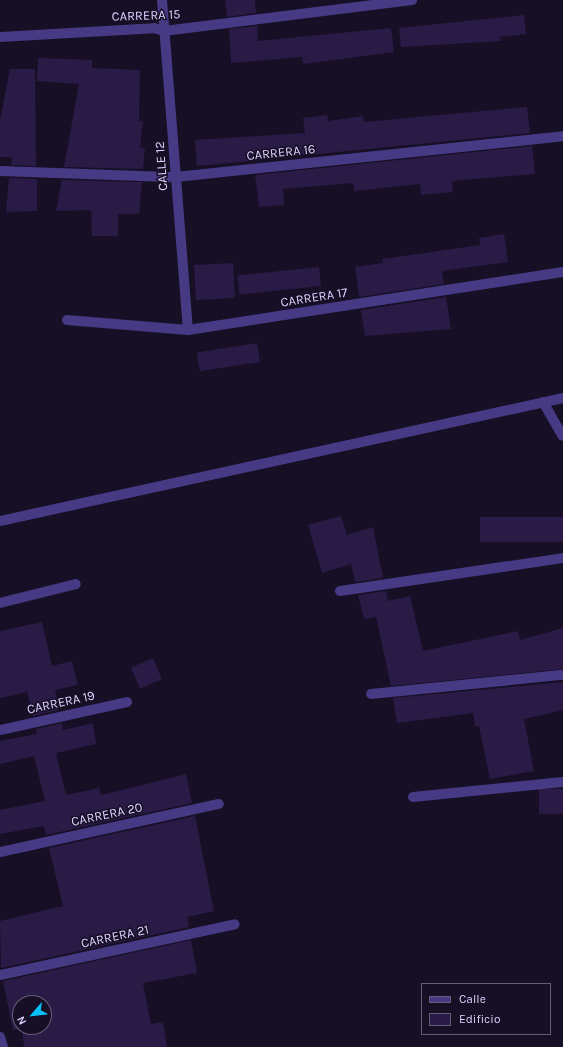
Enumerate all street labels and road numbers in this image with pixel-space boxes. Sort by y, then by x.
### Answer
street label: CARRERA 15 [111,7,181,25]
street label: CALLE 12 [152,141,172,191]
street label: CARRERA 16 [246,142,316,164]
street label: CARRERA 17 [279,285,349,311]
street label: CARRERA 19 [26,688,96,718]
street label: CARRERA 20 [70,800,144,830]
street label: CARRERA 21 [80,922,150,952]

